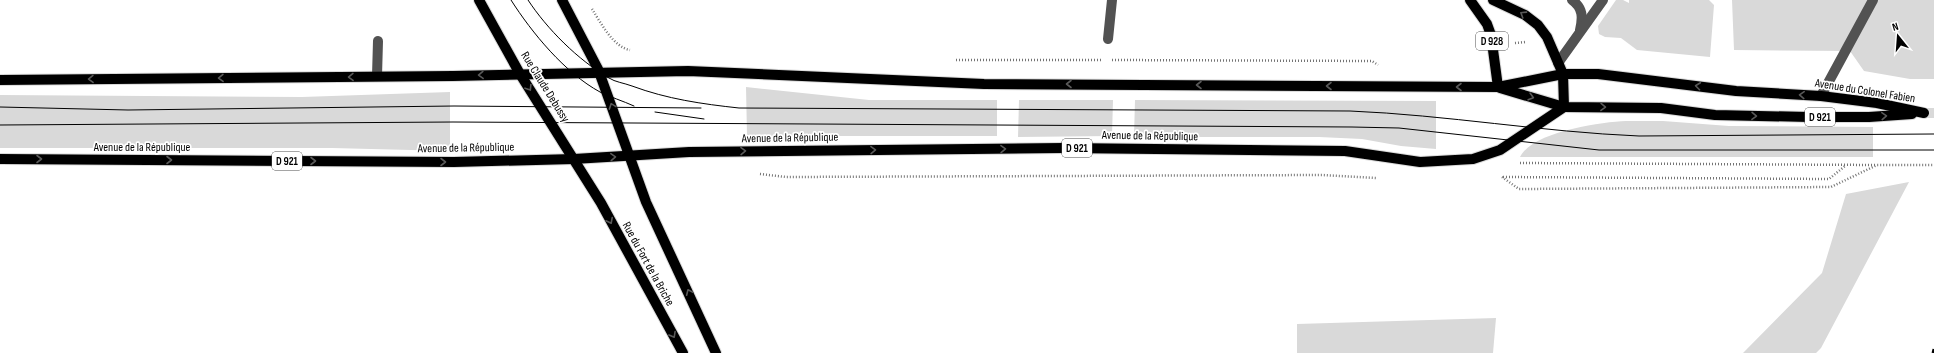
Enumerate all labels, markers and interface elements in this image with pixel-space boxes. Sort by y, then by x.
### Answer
one-way arrow [1520,11,1527,19]
north arrow [1878,16,1918,56]
text: N [1891,20,1900,34]
road number: D 928 [1476,32,1508,50]
street label: Rue Claude Debussy [517,49,573,125]
one-way arrow [478,71,484,79]
one-way arrow [348,73,354,81]
one-way arrow [218,74,224,82]
one-way arrow [88,75,94,83]
street label: Avenue du Colonel Fabien [1813,76,1916,106]
one-way arrow [1066,80,1072,88]
one-way arrow [1196,81,1202,89]
one-way arrow [1326,82,1332,90]
one-way arrow [1695,82,1701,91]
one-way arrow [1456,83,1462,91]
one-way arrow [525,84,532,91]
one-way arrow [1799,90,1805,99]
one-way arrow [1527,92,1534,101]
one-way arrow [608,103,616,110]
one-way arrow [1600,103,1606,111]
road number: D 921 [1805,108,1835,126]
one-way arrow [1751,112,1757,120]
one-way arrow [1881,112,1887,121]
street label: Avenue de la République [1101,128,1199,144]
street label: Avenue de la République [741,130,839,146]
road number: D 921 [1062,139,1092,157]
street label: Avenue de la République [93,140,190,155]
street label: Avenue de la République [417,140,515,156]
one-way arrow [1000,145,1006,153]
one-way arrow [870,146,876,154]
one-way arrow [740,147,746,156]
road number: D 921 [272,152,302,170]
one-way arrow [610,152,616,161]
one-way arrow [36,155,42,163]
one-way arrow [166,156,172,164]
one-way arrow [310,157,316,165]
one-way arrow [440,158,446,166]
one-way arrow [605,217,613,224]
street label: Rue du Fort de la Briche [619,219,677,309]
one-way arrow [686,288,694,296]
one-way arrow [668,330,675,338]

